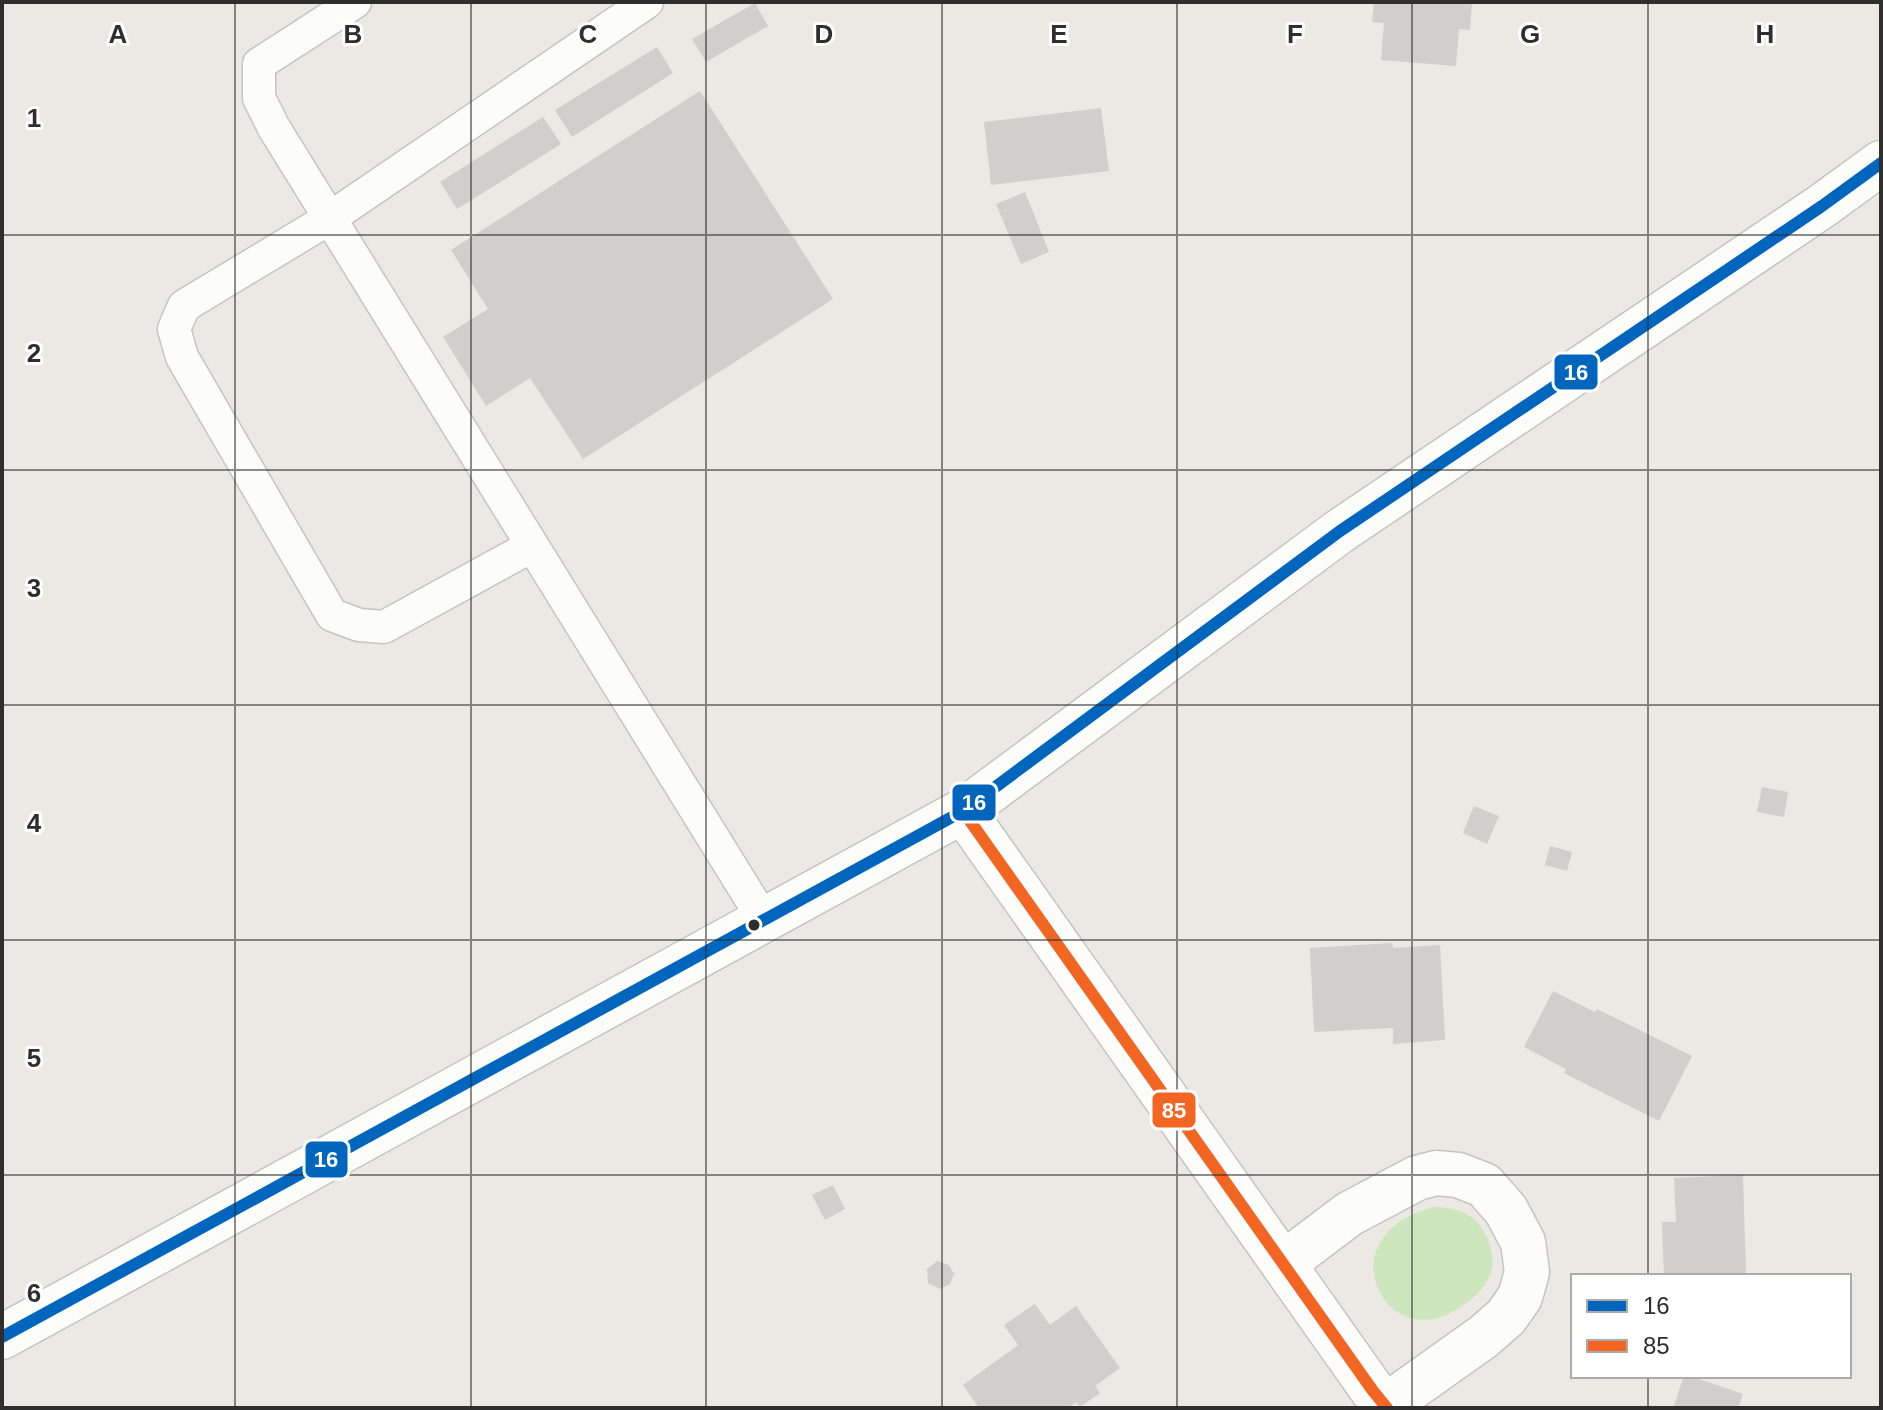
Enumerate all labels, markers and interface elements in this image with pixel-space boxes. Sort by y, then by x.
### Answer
text: A [109,19,128,49]
text: B [344,19,362,49]
text: C [579,19,598,49]
text: D [815,19,833,49]
text: E [1050,19,1068,49]
text: F [1287,19,1303,49]
text: G [1520,19,1540,49]
text: H [1756,19,1774,49]
text: 1 [27,103,41,133]
text: 2 [27,338,41,368]
line badge: 16 [1553,353,1599,391]
text: 16 [1564,360,1588,385]
text: 3 [27,573,41,603]
line badge: 16 [951,783,997,822]
text: 16 [962,790,986,815]
text: 4 [27,808,42,838]
unlabelled marker [746,917,762,933]
text: 5 [27,1043,41,1073]
line badge: 85 [1151,1091,1197,1129]
text: 85 [1162,1098,1186,1123]
line badge: 16 [304,1140,349,1179]
text: 16 [314,1147,338,1172]
legend [1571,1274,1851,1378]
text: 6 [27,1278,41,1308]
text: 16 [1643,1292,1670,1319]
text: 85 [1643,1332,1670,1359]

